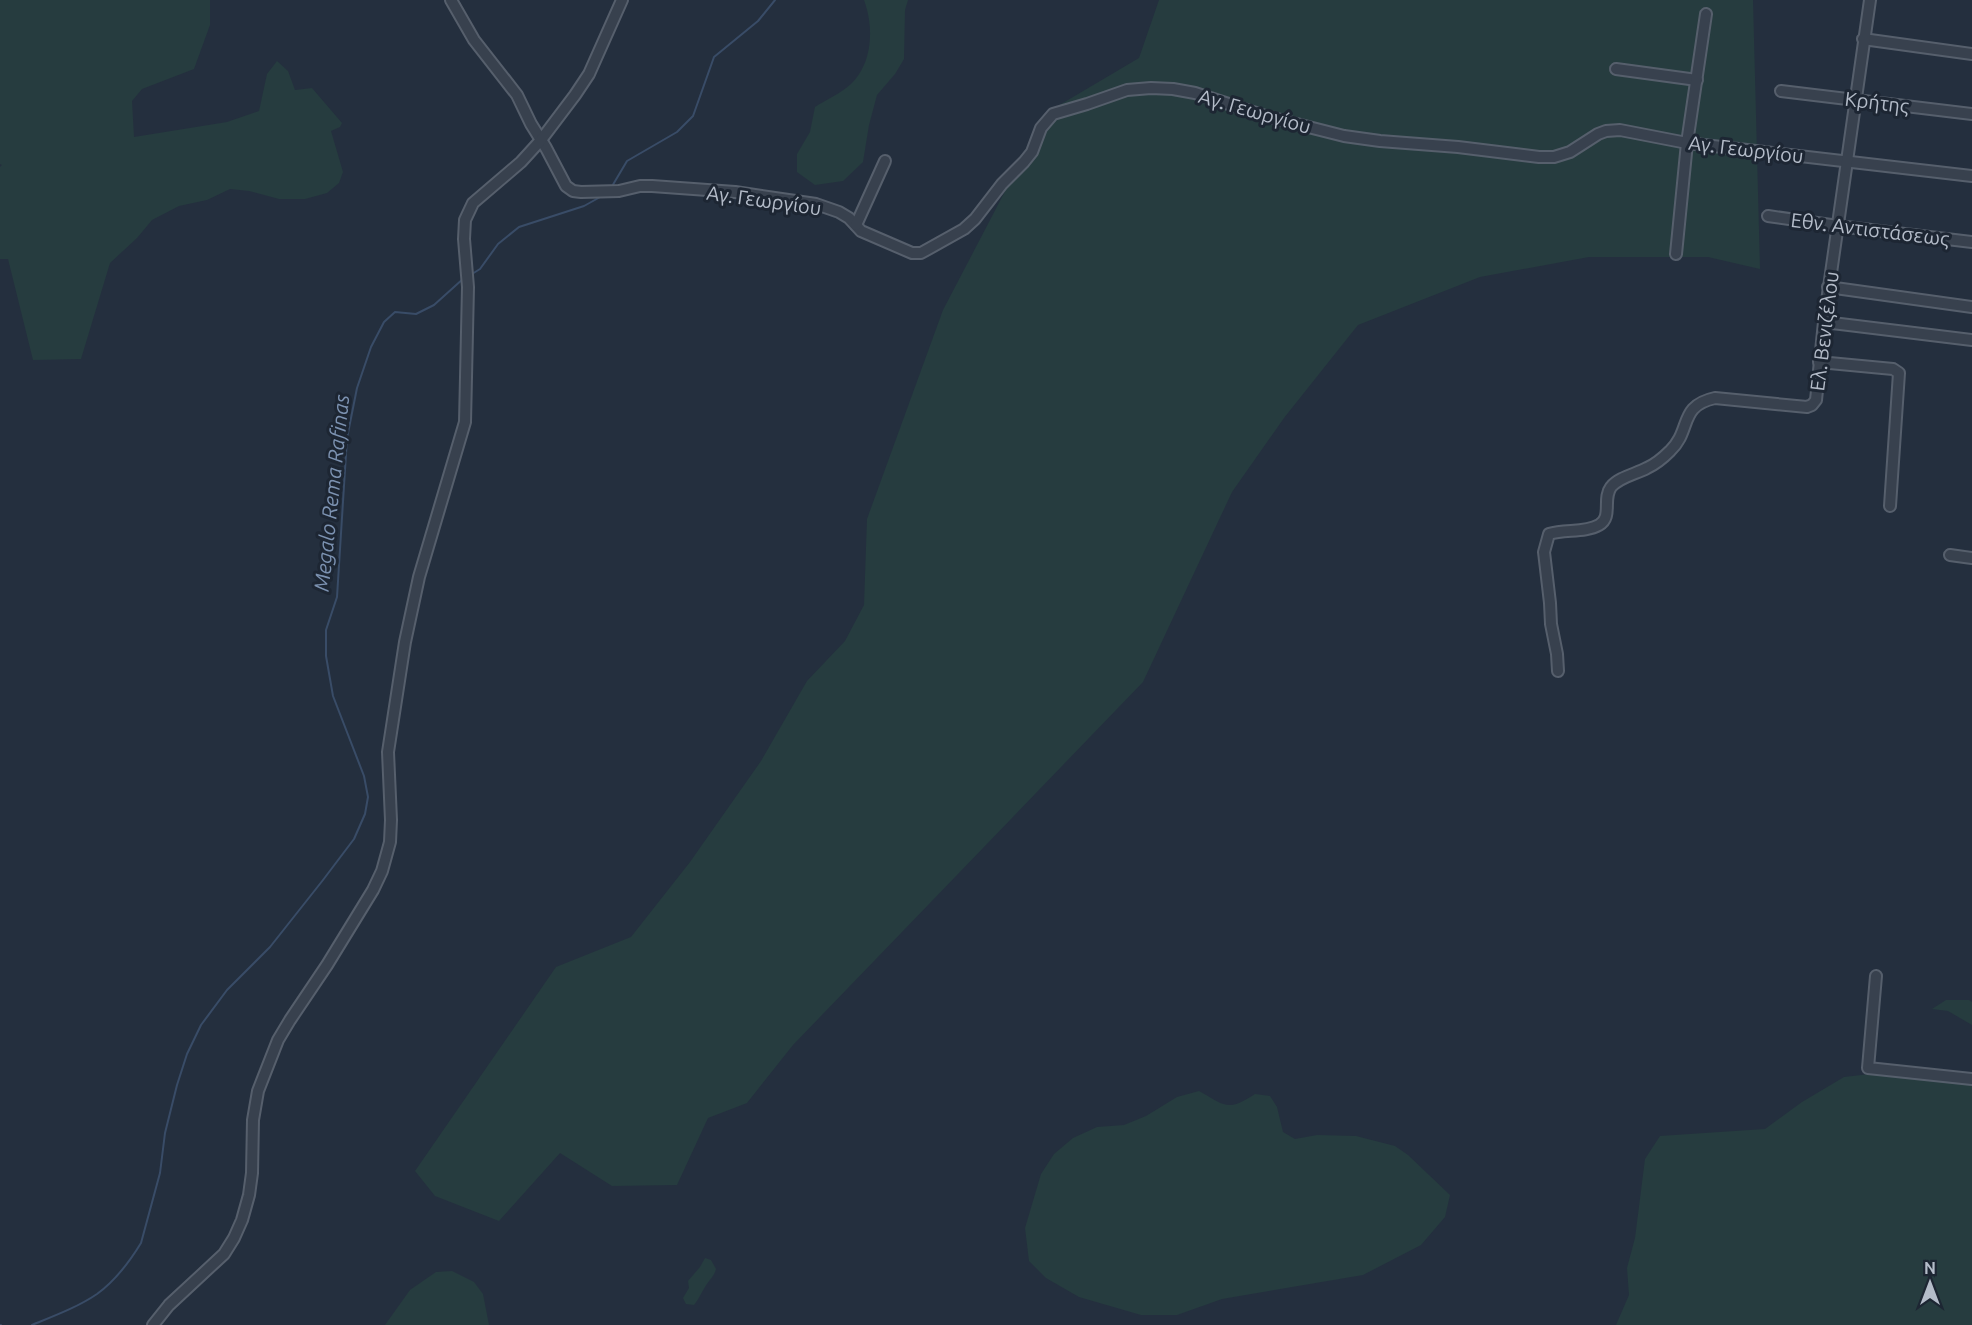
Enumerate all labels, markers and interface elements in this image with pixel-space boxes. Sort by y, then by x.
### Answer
street label: Αγ. Γεωργίου [1196,84,1314,138]
street label: Κρήτης [1844,87,1910,117]
street label: Αγ. Γεωργίου [1687,131,1805,167]
street label: Αγ. Γεωργίου [705,181,823,219]
street label: Εθν. Αντιστάσεως [1789,208,1951,250]
street label: Ελ. Βενιζέλου [1805,270,1843,392]
water label: Megalo Rema Rafinas [309,393,353,593]
north arrow [1900,1253,1960,1313]
text: N [1924,1259,1936,1277]

